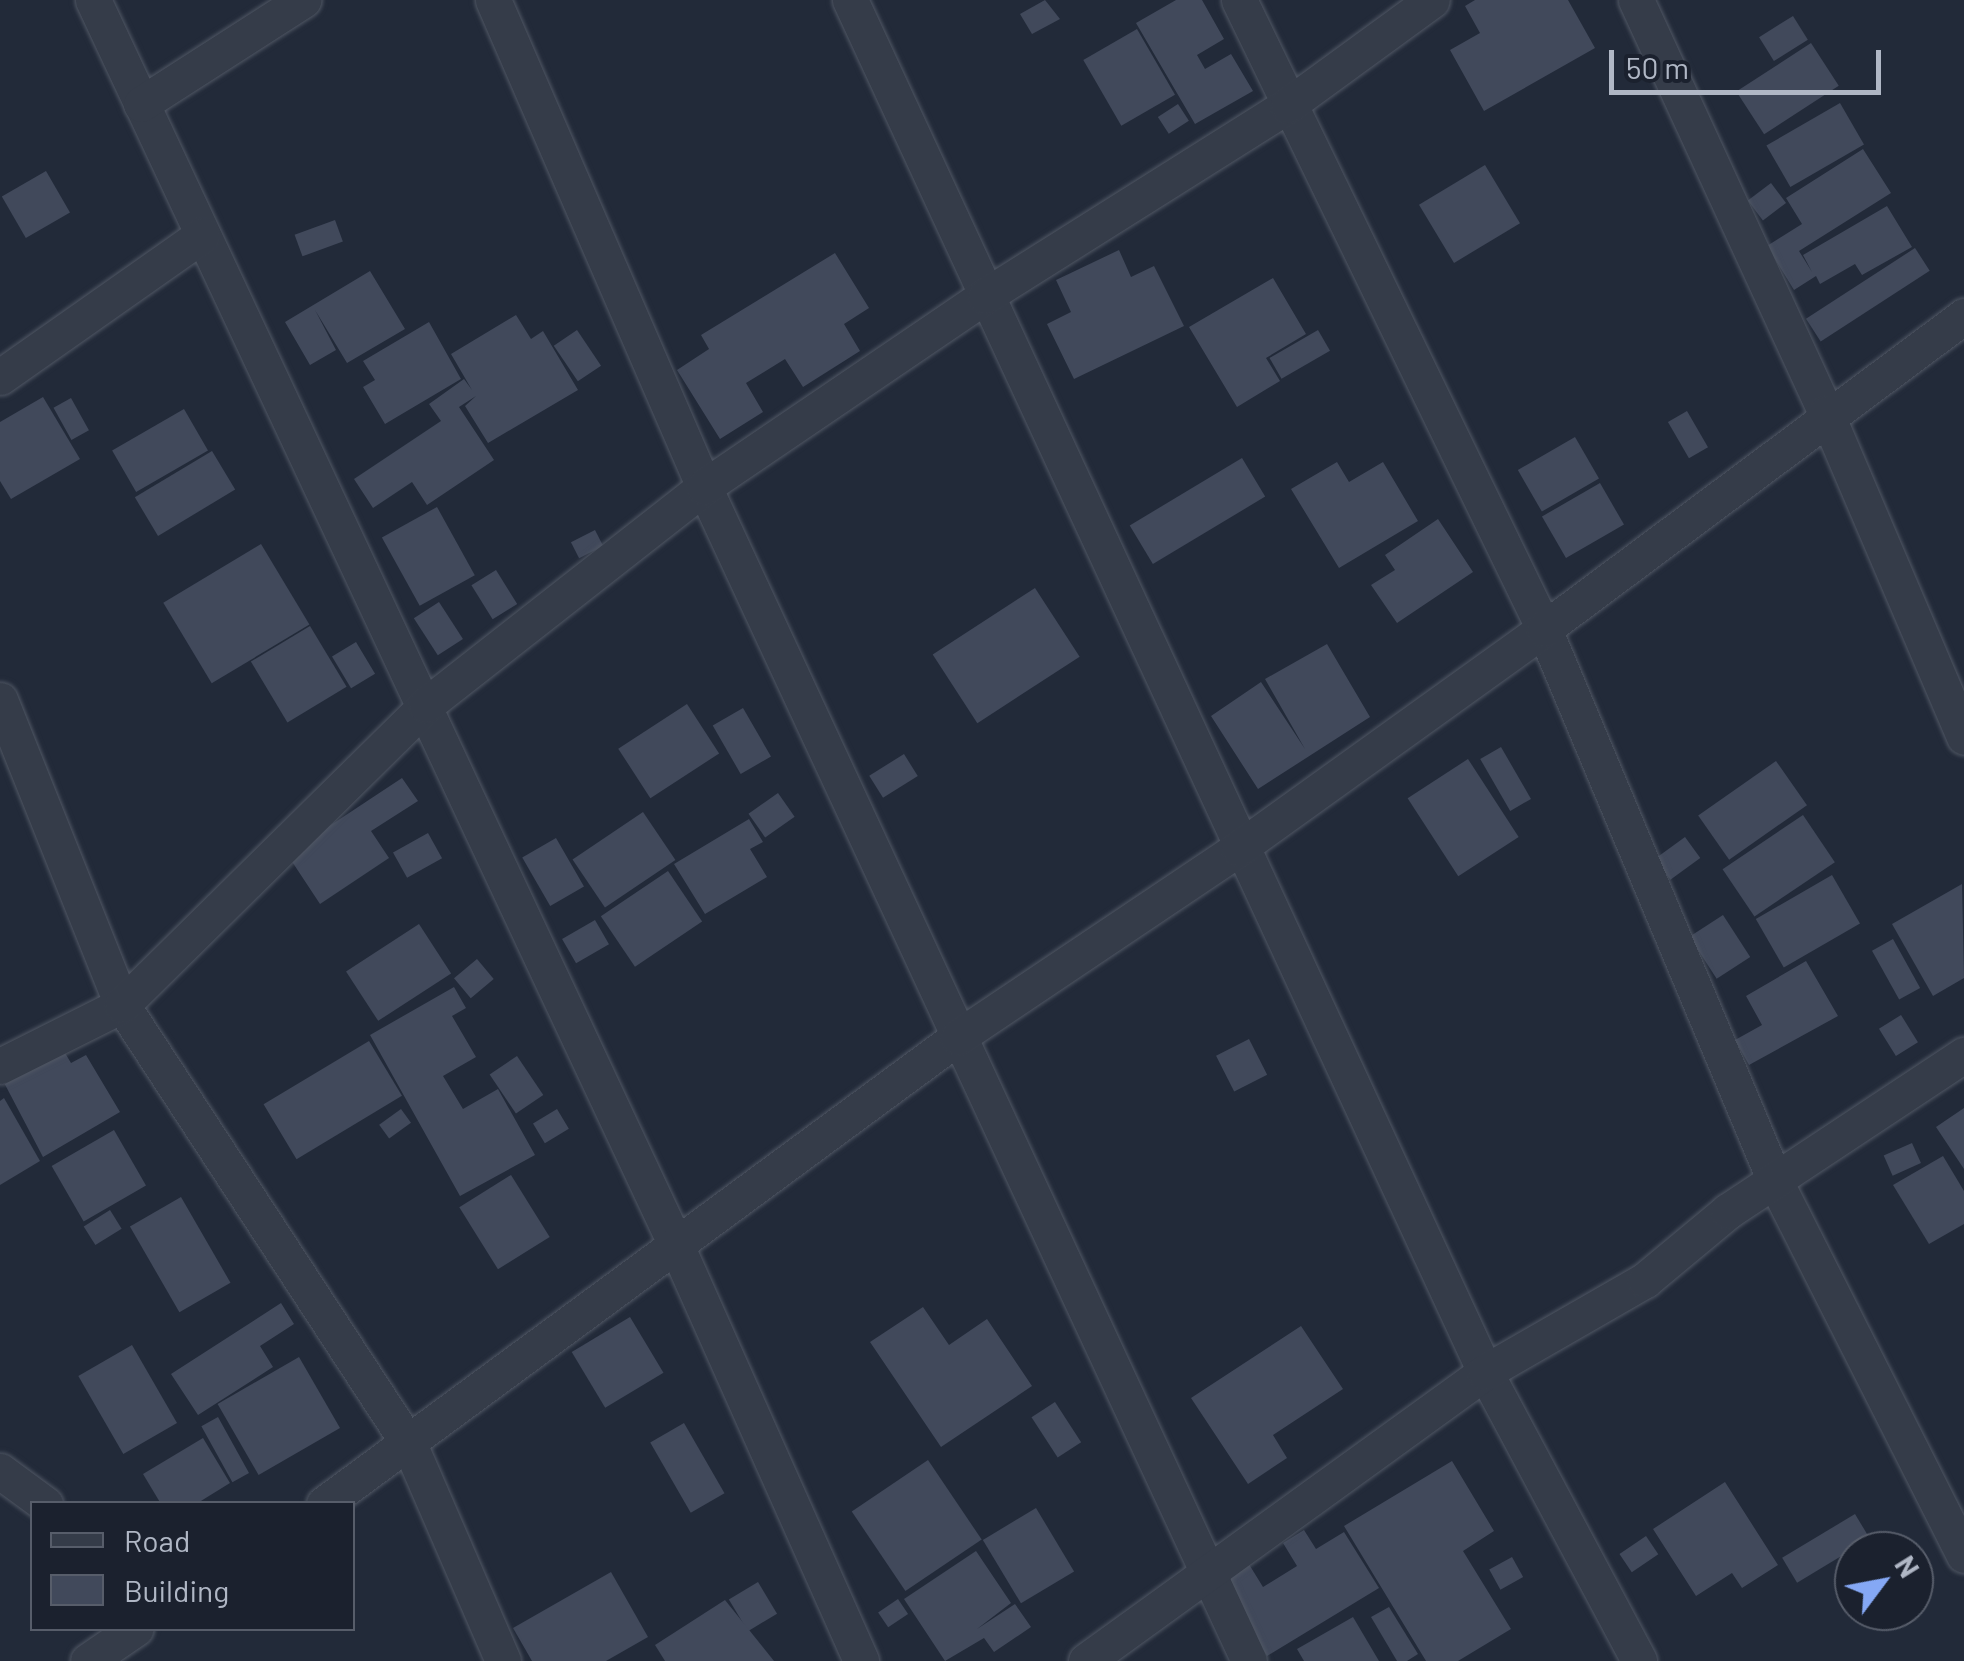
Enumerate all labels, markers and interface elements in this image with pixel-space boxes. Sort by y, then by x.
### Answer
scale bar [1614,30,1886,92]
text: 50 m [1626,49,1689,85]
legend [30,1501,355,1631]
text: Road [124,1522,190,1558]
north arrow [1834,1531,1934,1631]
text: N [1888,1549,1927,1583]
text: Building [124,1572,229,1608]

